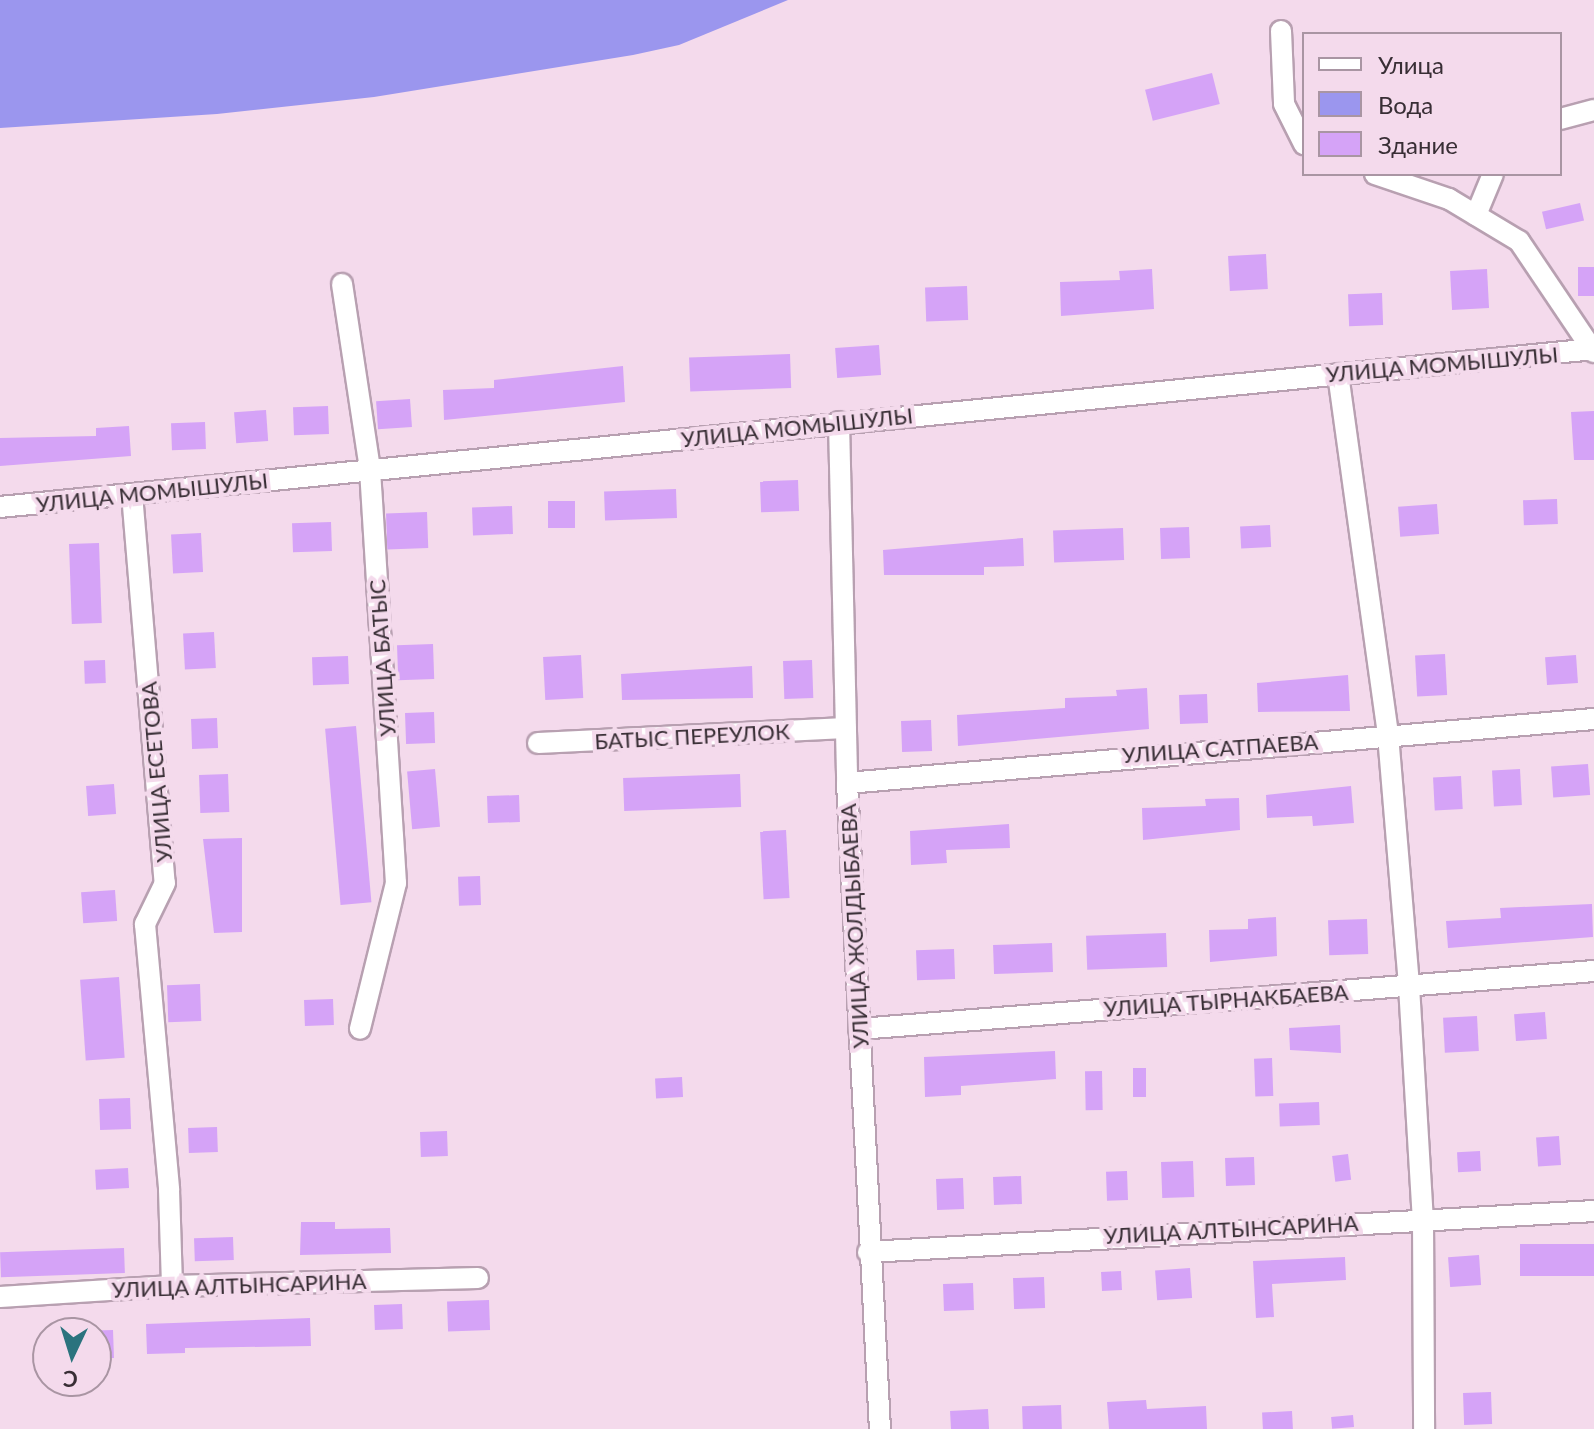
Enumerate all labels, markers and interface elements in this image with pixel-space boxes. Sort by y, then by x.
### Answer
legend [1302,32,1562,176]
text: Улица [1378,50,1444,79]
text: Вода [1378,90,1433,119]
text: Здание [1378,130,1458,159]
street label: УЛИЦА МОМЫШУЛЫ [1325,341,1559,387]
street label: УЛИЦА МОМЫШУЛЫ [680,402,914,452]
street label: УЛИЦА МОМЫШУЛЫ [35,467,269,517]
street label: УЛИЦА БАТЫС [363,579,401,737]
street label: УЛИЦА ЕСЕТОВА [135,680,177,864]
street label: БАТЫС ПЕРЕУЛОК [594,718,790,754]
street label: УЛИЦА САТПАЕВА [1121,728,1319,768]
street label: УЛИЦА ЖОЛДЫБАЕВА [834,803,874,1049]
street label: УЛИЦА ТЫРНАКБАЕВА [1103,978,1349,1022]
street label: УЛИЦА АЛТЫНСАРИНА [1103,1209,1359,1249]
street label: УЛИЦА АЛТЫНСАРИНА [111,1267,367,1303]
north arrow [32,1317,112,1397]
text: С [62,1365,79,1393]

